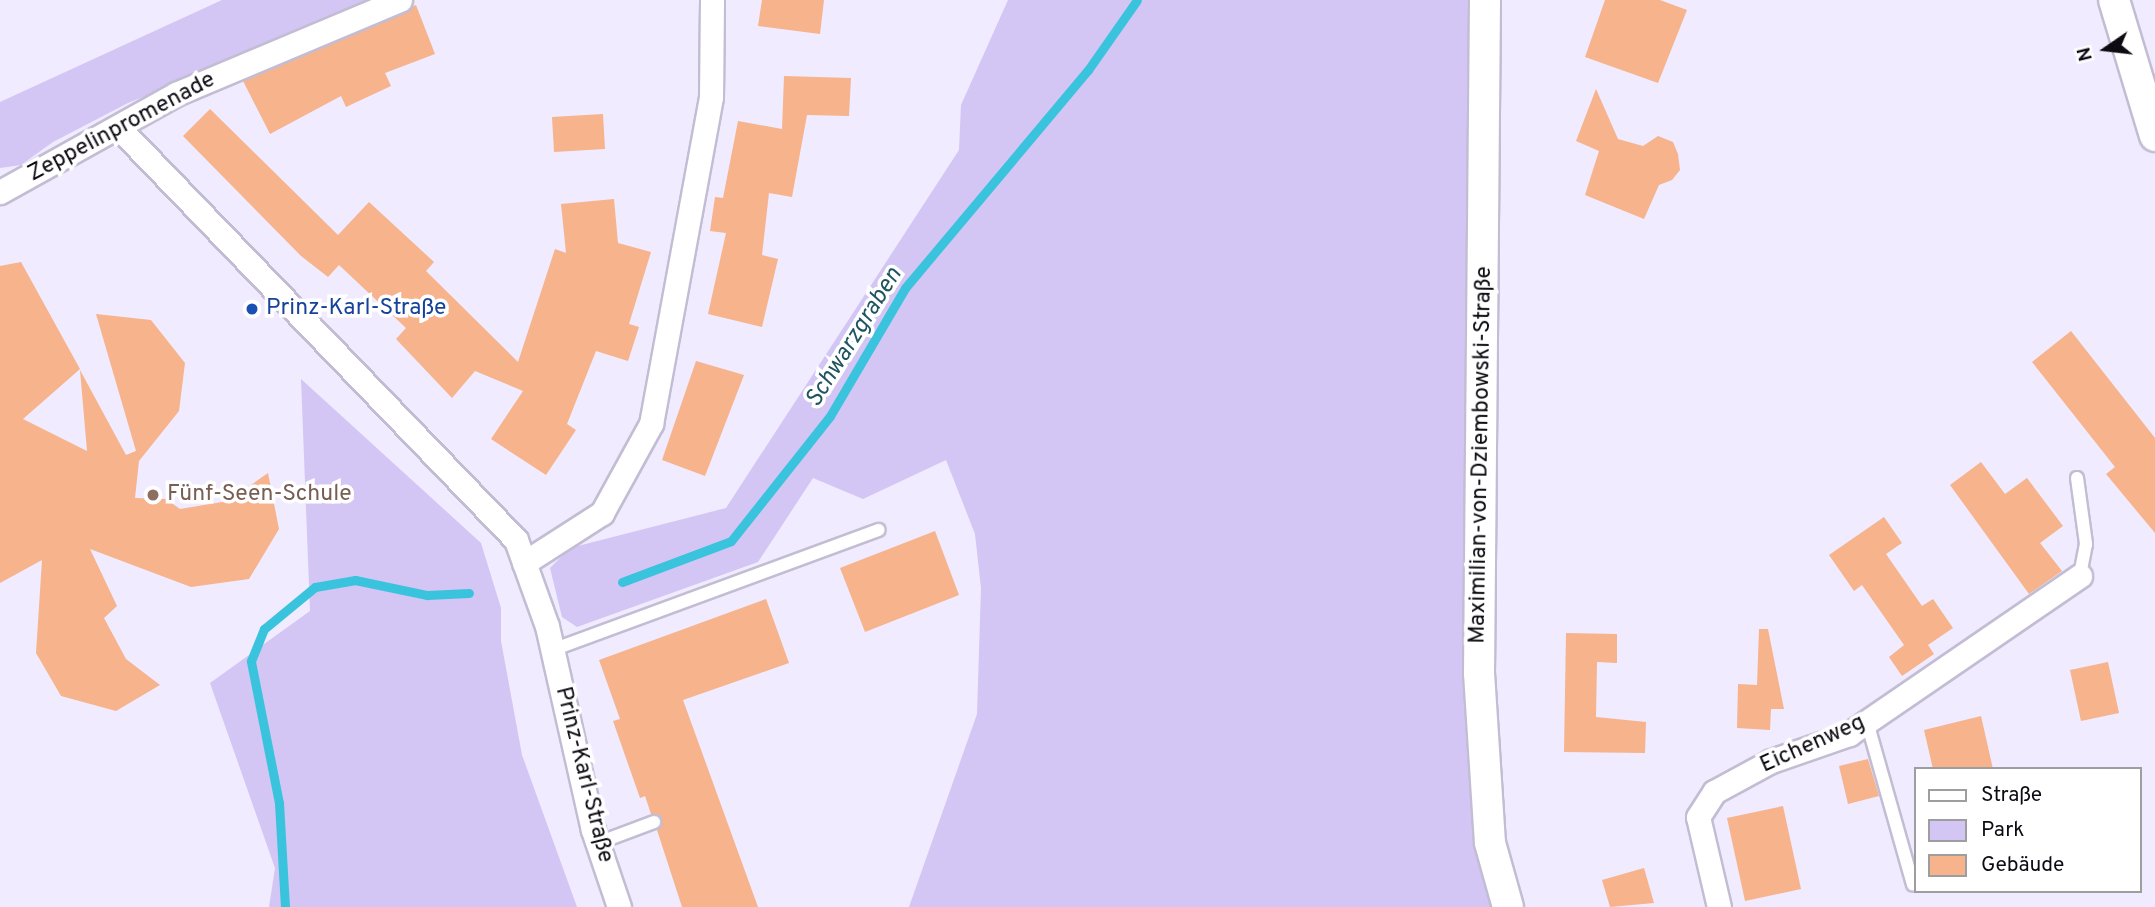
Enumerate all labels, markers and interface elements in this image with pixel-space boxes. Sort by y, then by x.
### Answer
north arrow [2071,14,2141,84]
text: N [2072,45,2099,64]
street label: Zeppelinpromenade [24,67,220,189]
water label: Schwarzgraben [801,263,909,413]
street label: Maximilian-von-Dziembowski-Straße [1465,266,1499,644]
place label: Prinz-Karl-Straße [266,295,446,323]
marker: Prinz-Karl-Straße [244,301,260,317]
place label: Fünf-Seen-Schule [167,481,352,509]
marker: Fünf-Seen-Schule [145,487,161,503]
street label: Prinz-Karl-Straße [548,684,618,866]
street label: Eichenweg [1756,710,1870,780]
legend [1913,767,2141,893]
text: Straße [1981,782,2042,809]
text: Park [1981,817,2024,844]
text: Gebäude [1981,852,2064,879]

